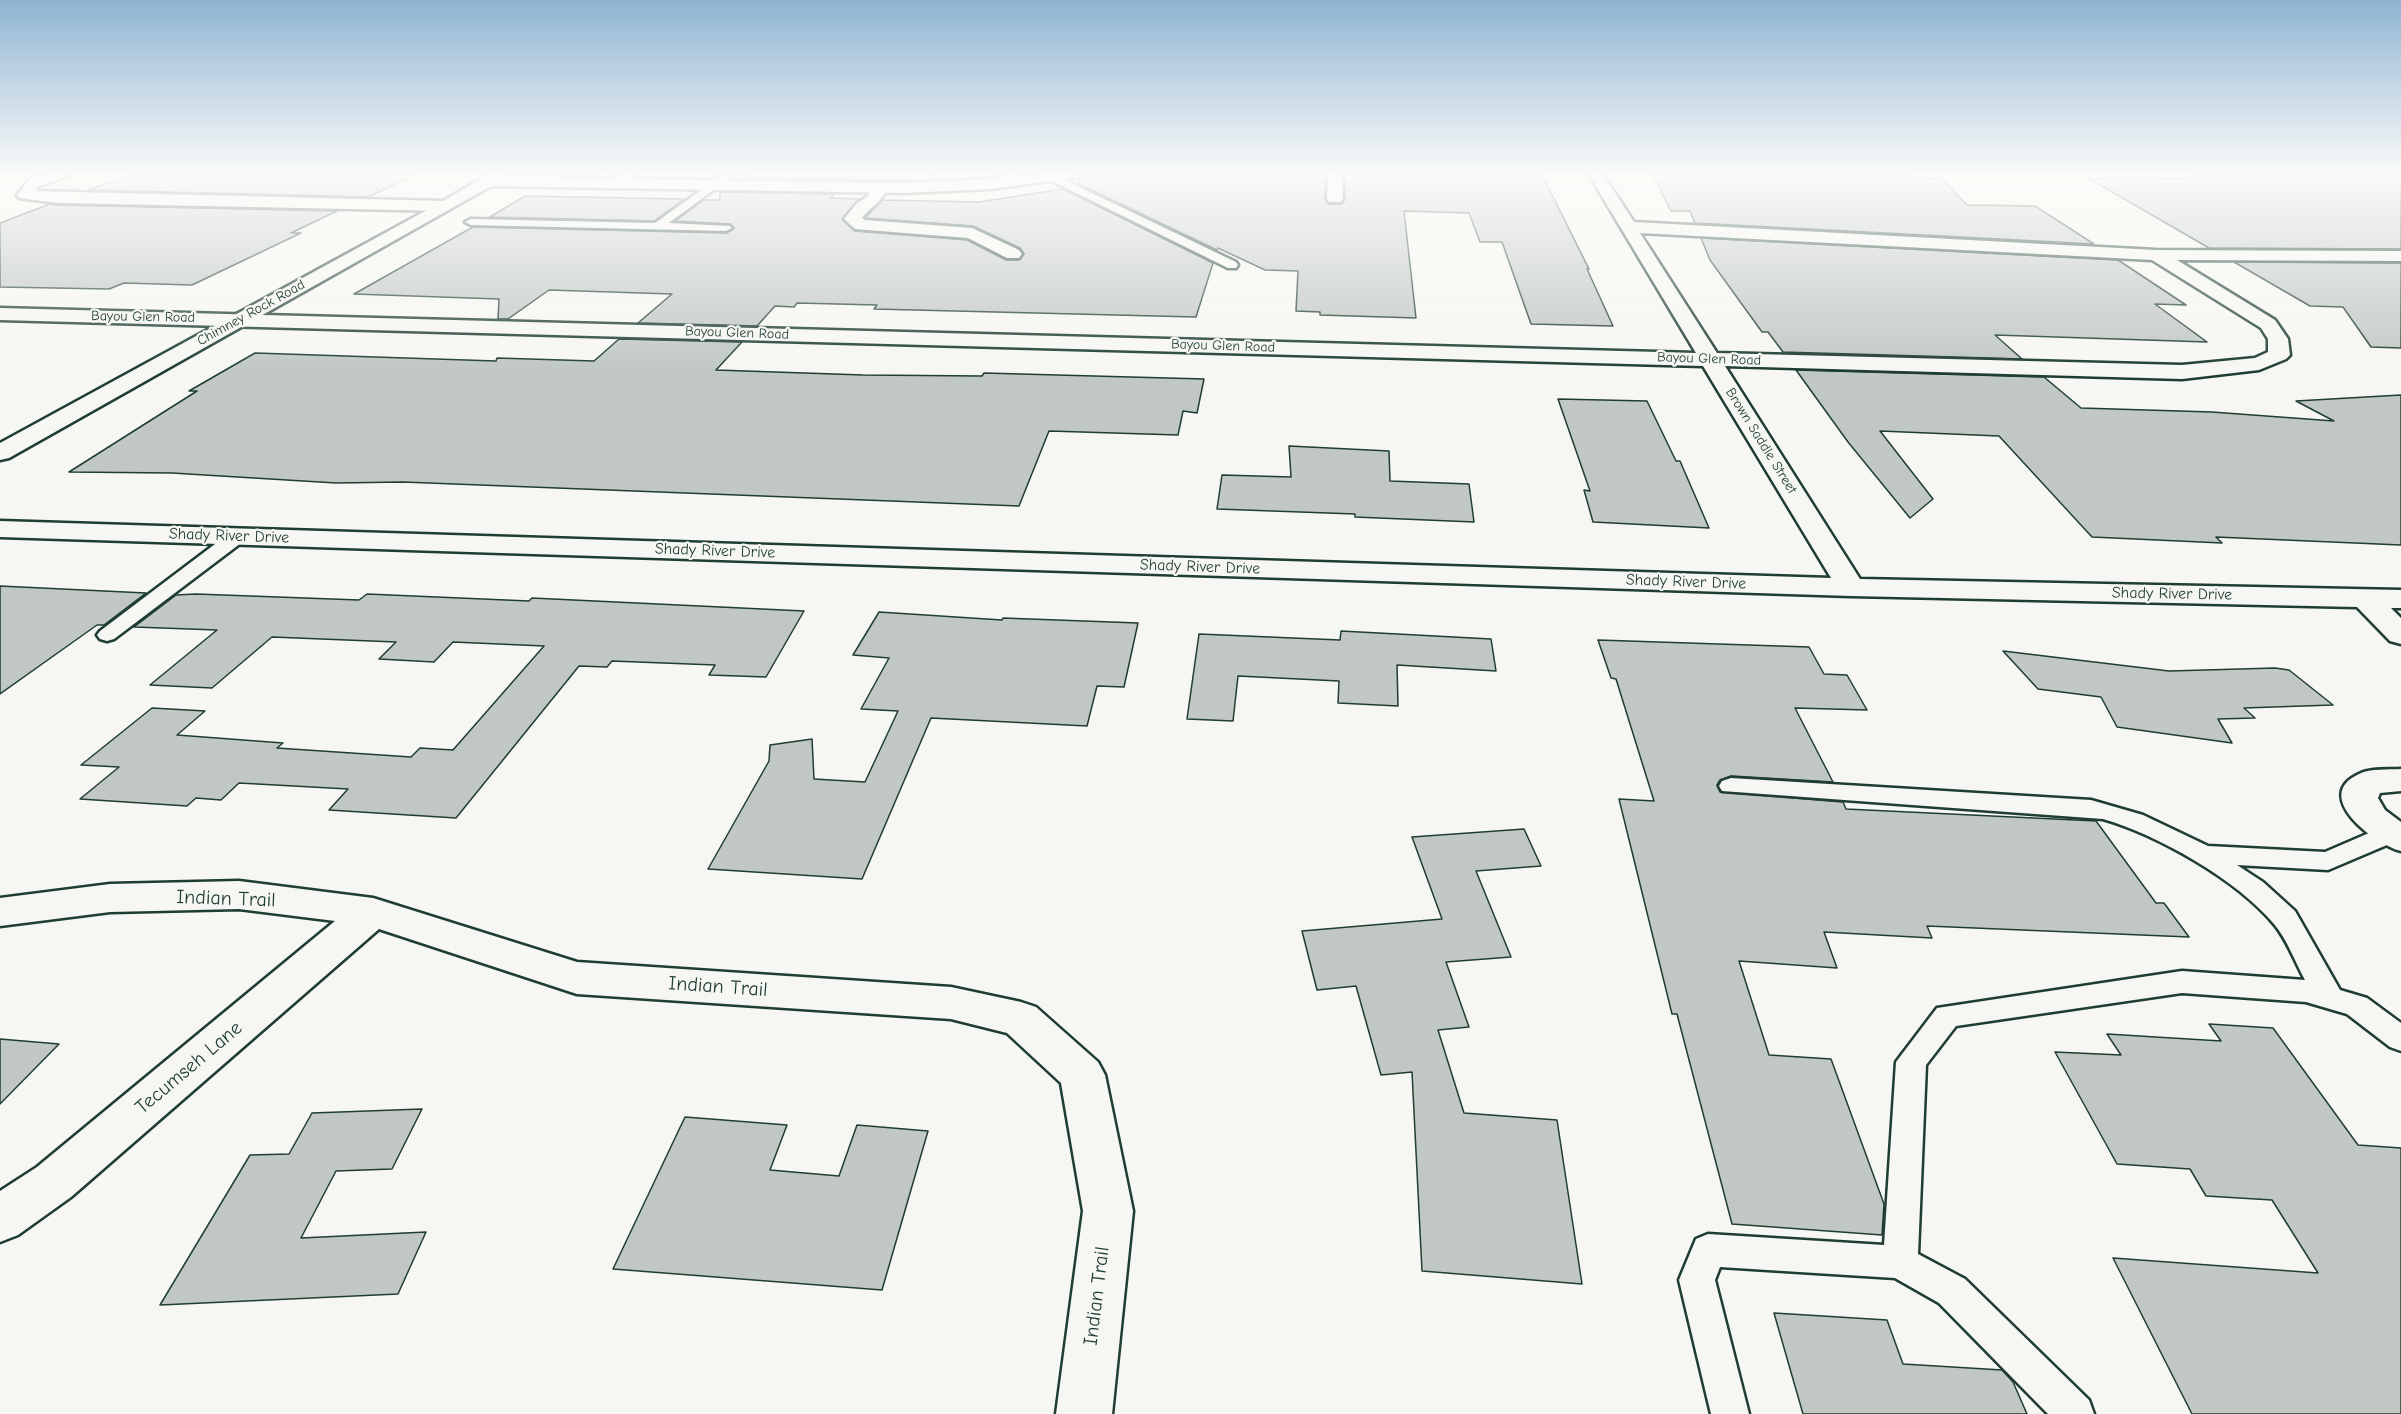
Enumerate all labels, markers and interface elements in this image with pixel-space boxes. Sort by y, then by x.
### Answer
street label: Chimney Rock Road [194,276,308,350]
street label: Bayou Glen Road [91,308,195,326]
street label: Bayou Glen Road [685,323,789,343]
street label: Bayou Glen Road [1171,336,1275,356]
street label: Bayou Glen Road [1657,349,1761,369]
street label: Brown Saddle Street [1722,385,1800,497]
street label: Shady River Drive [169,524,289,548]
street label: Shady River Drive [655,539,775,563]
street label: Shady River Drive [1140,555,1260,579]
street label: Shady River Drive [1626,570,1746,594]
street label: Shady River Drive [2112,583,2232,605]
street label: Indian Trail [176,885,276,913]
street label: Indian Trail [668,972,768,1002]
street label: Tecumseh Lane [131,1016,247,1120]
street label: Indian Trail [1079,1245,1115,1347]

